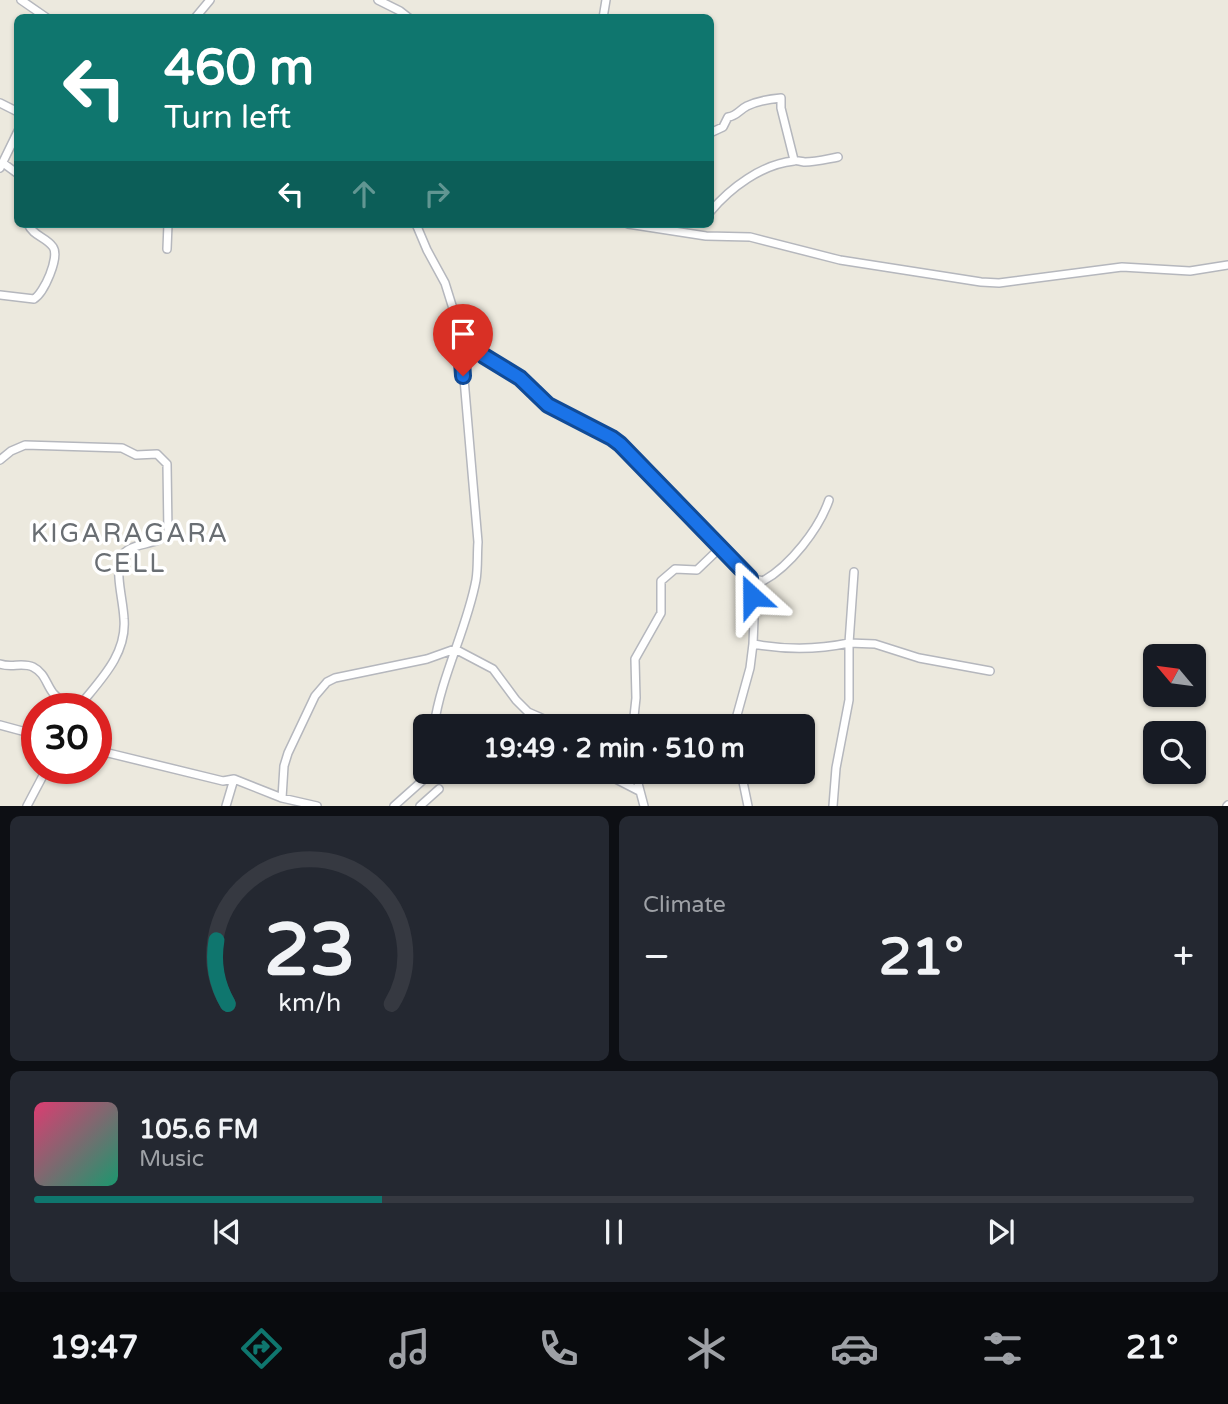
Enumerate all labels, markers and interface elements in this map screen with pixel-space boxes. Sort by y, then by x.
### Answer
text: 460 m [164,39,314,98]
icon: left [49,42,140,133]
text: Turn left [164,99,291,137]
icon: left [272,175,310,213]
icon: ahead [345,175,383,213]
icon: right [418,175,456,213]
pin [433,304,493,376]
icon: arrive [444,315,482,353]
district label: KIGARAGARA CELL [31,518,229,579]
position arrow [715,559,789,633]
north arrow [1143,644,1206,707]
map controls [1143,644,1206,784]
speed limit sign: 30 [21,693,112,784]
button: search [1143,721,1206,784]
text: 19:49 · 2 min · 510 m [483,733,745,764]
text: Climate [643,891,726,919]
text: 23 [264,908,355,996]
text: 21° [879,926,964,989]
text: − [643,934,670,980]
text: + [1173,934,1194,980]
text: km/h [278,988,341,1018]
text: 105.6 FM [139,1114,259,1145]
text: Music [139,1145,204,1173]
icon: previous [208,1213,246,1251]
icon: pause [595,1213,633,1251]
icon: next [982,1213,1020,1251]
icon: directions [237,1324,286,1373]
icon: music [385,1324,434,1373]
icon: phone [534,1324,583,1373]
icon: climate [682,1324,731,1373]
icon: car [830,1324,879,1373]
icon: filters [978,1324,1027,1373]
text: 19:47 [50,1329,138,1367]
text: 21° [1126,1329,1178,1367]

